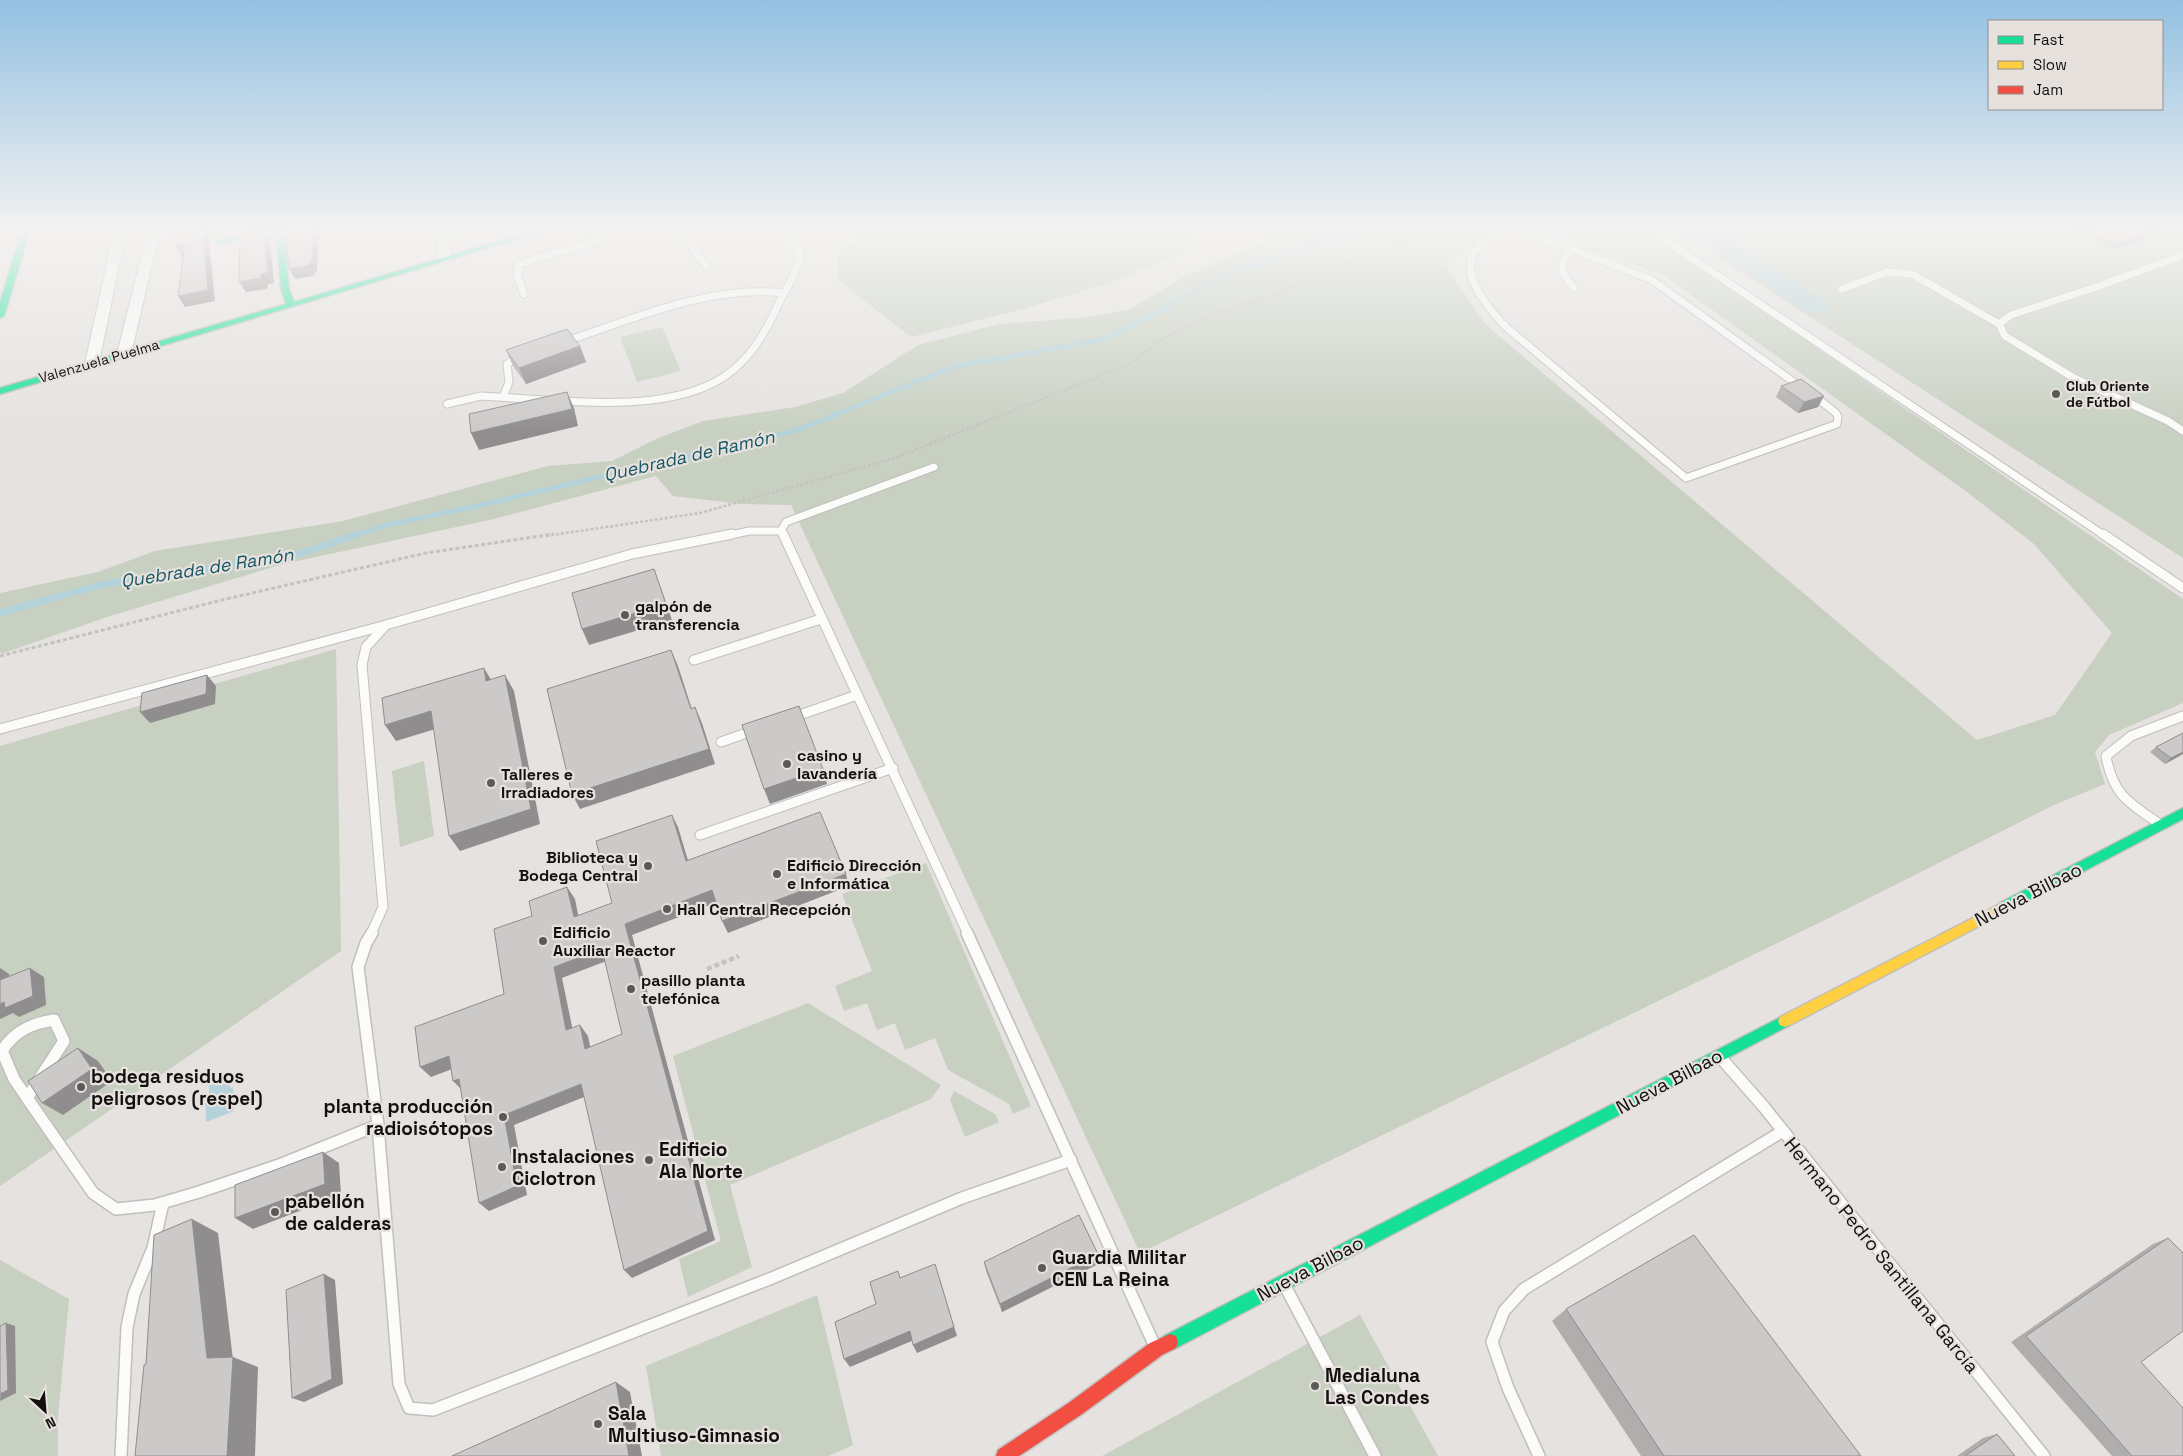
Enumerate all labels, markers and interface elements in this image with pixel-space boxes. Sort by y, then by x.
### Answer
legend [1988,20,2163,110]
text: Fast [2033,30,2064,49]
text: Slow [2033,55,2067,74]
text: Jam [2033,80,2063,99]
street label: Valenzuela Puelma [37,335,161,387]
place label: Club Oriente de Fútbol [2066,377,2149,411]
marker: Club Oriente de Fútbol [2050,388,2062,400]
water label: Quebrada de Ramón [601,424,778,486]
water label: Quebrada de Ramón [119,542,296,593]
place label: galpón de transferencia [635,596,740,635]
marker: galpón de transferencia [619,609,631,621]
place label: casino y lavandería [797,745,877,784]
marker: casino y lavandería [781,758,793,770]
place label: Talleres e Irradiadores [501,764,594,803]
marker: Talleres e Irradiadores [485,777,497,789]
place label: Biblioteca y Bodega Central [519,847,638,886]
place label: Edificio Dirección e Informática [787,855,921,894]
street label: Nueva Bilbao [1970,857,2086,932]
marker: Biblioteca y Bodega Central [642,860,654,872]
marker: Edificio Dirección e Informática [771,868,783,880]
place label: Hall Central Recepción [677,899,851,920]
marker: Hall Central Recepción [661,903,673,915]
place label: Edificio Auxiliar Reactor [553,922,676,961]
marker: Edificio Auxiliar Reactor [537,935,549,947]
place label: pasillo planta telefónica [641,970,745,1009]
marker: pasillo planta telefónica [625,983,637,995]
street label: Nueva Bilbao [1612,1043,1727,1120]
place label: bodega residuos peligrosos (respel) [91,1064,263,1111]
marker: bodega residuos peligrosos (respel) [75,1081,87,1093]
place label: planta producción radioisótopos [324,1094,493,1141]
marker: planta producción radioisótopos [497,1111,509,1123]
street label: Hermano Pedro Santillana García [1779,1132,1985,1379]
place label: Edificio Ala Norte [659,1137,743,1184]
place label: Instalaciones Ciclotron [512,1144,634,1191]
marker: Edificio Ala Norte [643,1154,655,1166]
marker: Instalaciones Ciclotron [496,1161,508,1173]
place label: pabellón de calderas [285,1189,391,1236]
marker: pabellón de calderas [269,1206,281,1218]
street label: Nueva Bilbao [1253,1230,1368,1307]
place label: Guardia Militar CEN La Reina [1052,1245,1187,1292]
marker: Guardia Militar CEN La Reina [1036,1262,1048,1274]
place label: Medialuna Las Condes [1325,1363,1430,1410]
marker: Medialuna Las Condes [1309,1380,1321,1392]
north arrow [20,1386,70,1436]
place label: Sala Multiuso-Gimnasio [608,1401,780,1448]
text: N [43,1413,59,1433]
marker: Sala Multiuso-Gimnasio [592,1418,604,1430]

